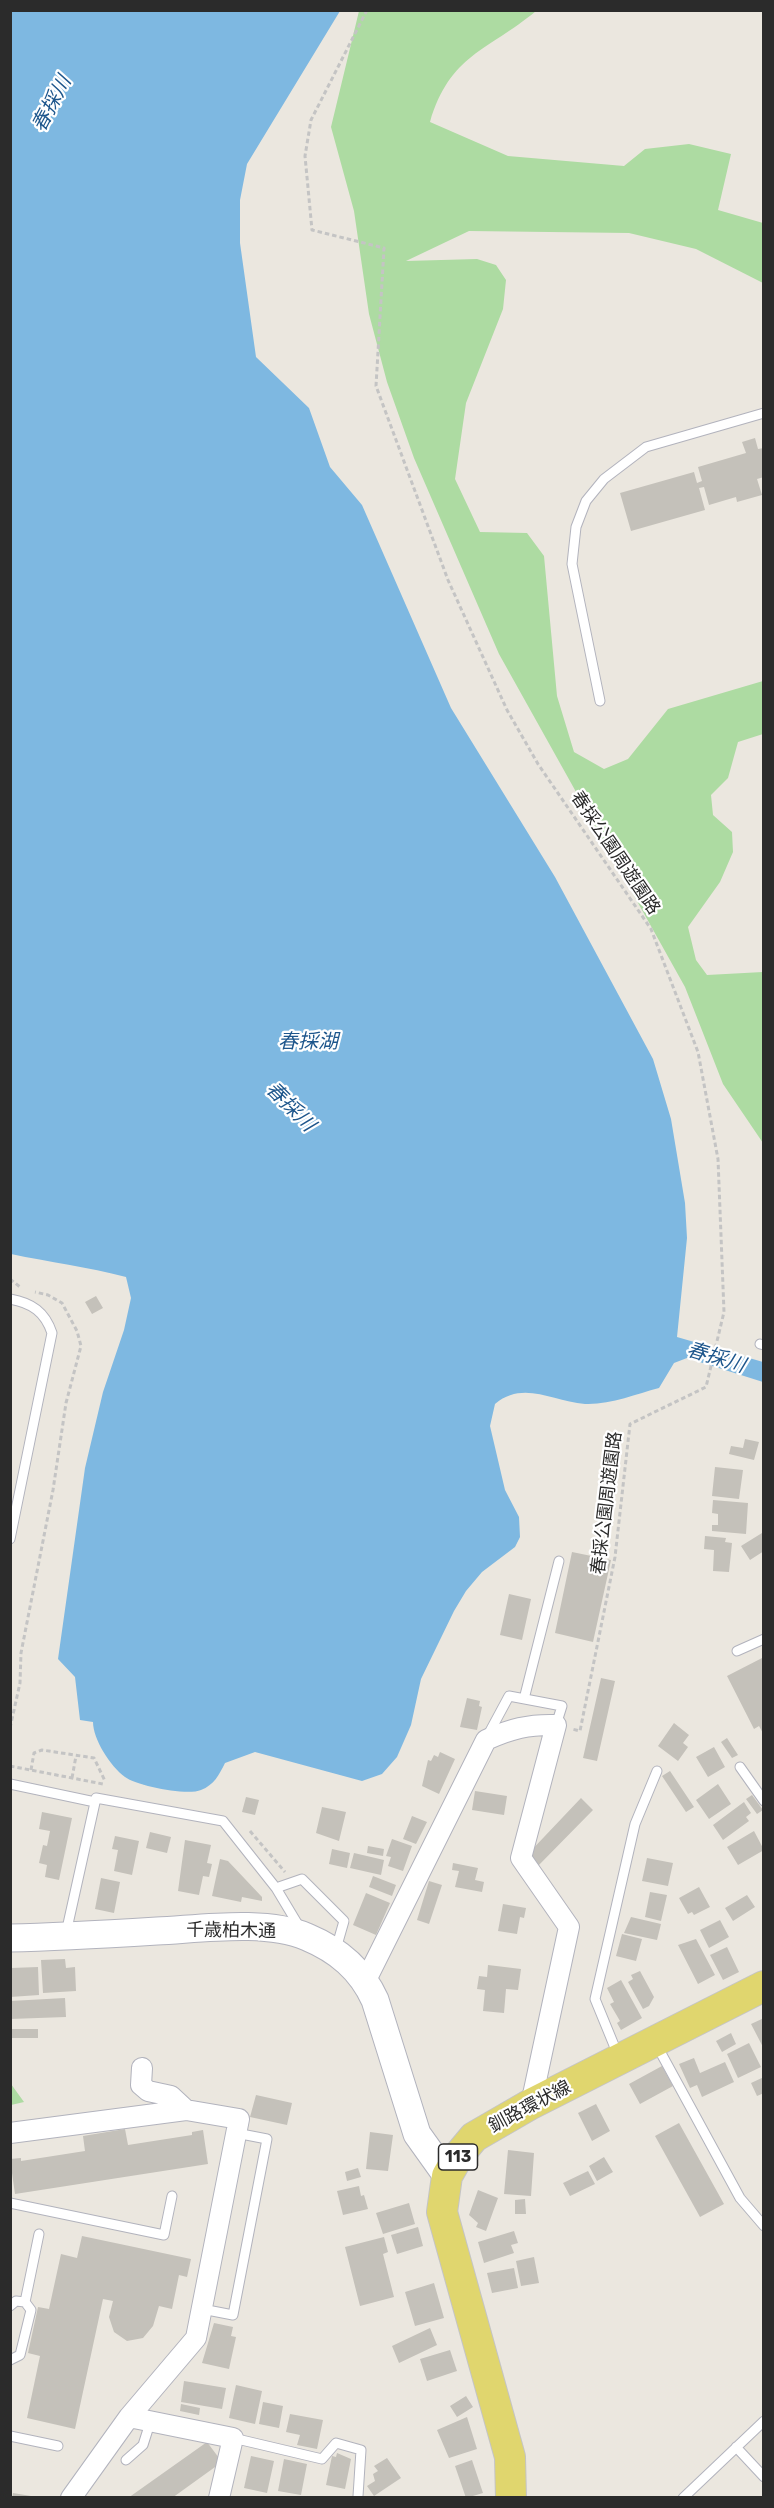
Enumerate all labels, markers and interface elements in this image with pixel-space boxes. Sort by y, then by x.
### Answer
water label: 春採川 [27,72,77,136]
street label: 春採公園周遊園路 [566,787,664,919]
water label: 春採湖 [278,1030,338,1054]
water label: 春採川 [260,1077,320,1137]
water label: 春採川 [684,1338,748,1378]
street label: 春採公園周遊園路 [588,1430,626,1576]
street label: 千歳柏木通 [186,1919,276,1943]
street label: 釧路環状線 [485,2076,575,2138]
road number: 113 [438,2144,478,2170]

